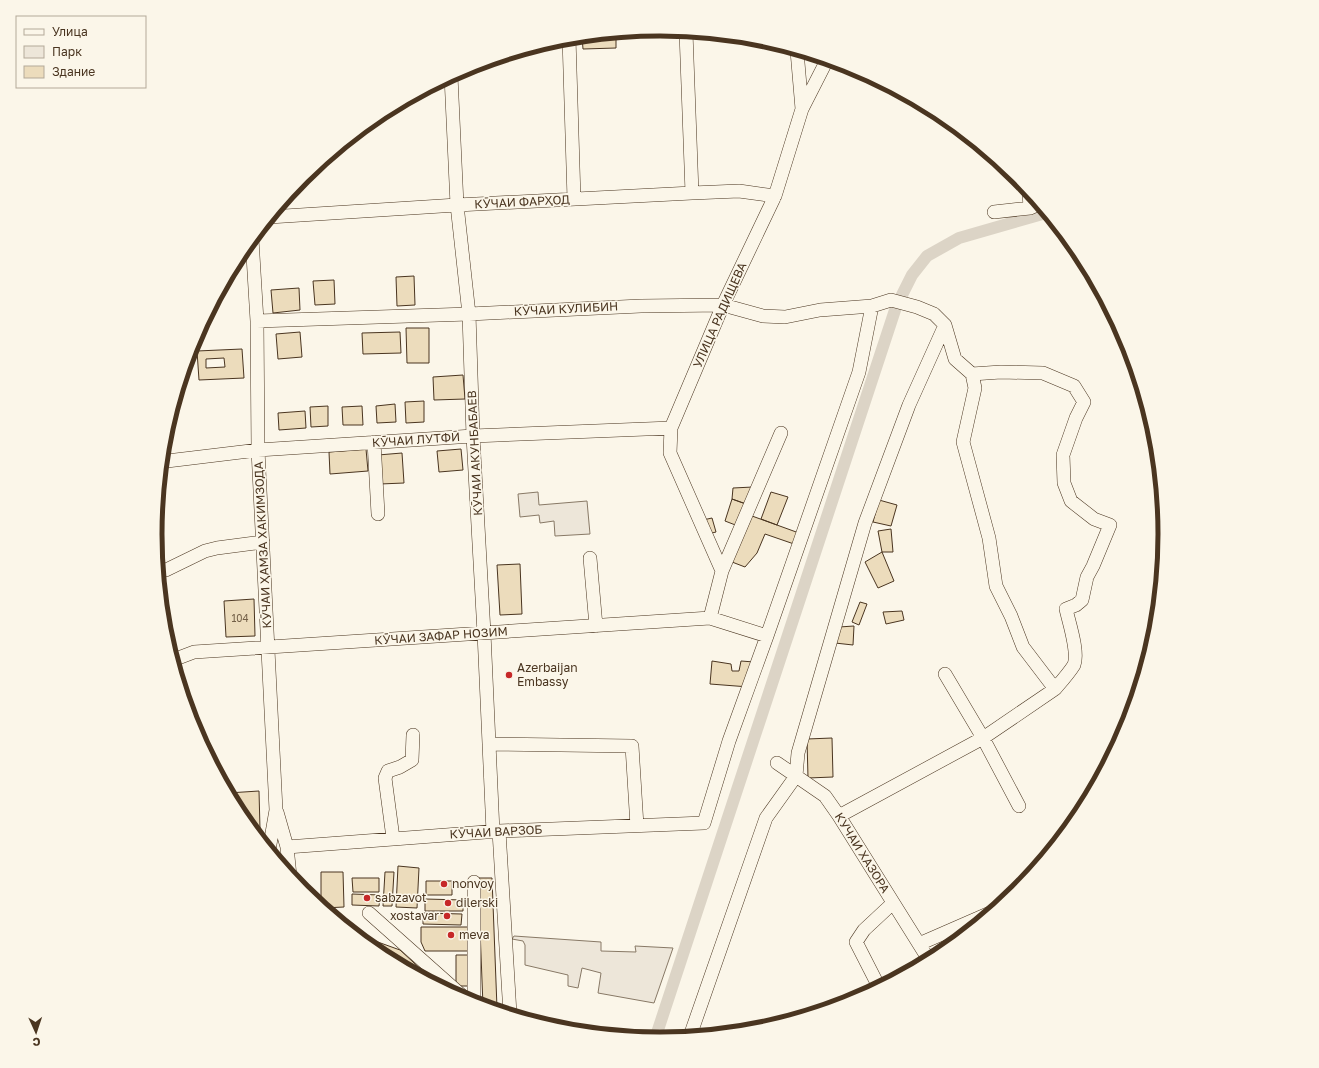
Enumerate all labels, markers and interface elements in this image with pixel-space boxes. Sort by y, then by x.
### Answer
legend [16,16,146,88]
text: Улица [52,24,88,39]
text: Парк [52,44,82,59]
text: Здание [52,64,95,79]
street label: КӮЧАИ ФАРҲОД [474,191,570,211]
street label: УЛИЦА РАДИЩЕВА [690,260,750,370]
street label: КӮЧАИ КУЛИБИН [513,298,619,319]
street label: КӮЧАИ АКУНБАБАЕВ [464,390,485,516]
street label: КӮЧАИ ЛУТФӢ [371,429,461,450]
street label: КӮЧАИ ҲАМЗА ХАКИМЗОДА [251,461,274,629]
house number: 104 [231,612,249,624]
street label: КӮЧАИ ЗАФАР НОЗИМ [374,623,508,648]
place label: Azerbaijan Embassy [517,660,578,689]
marker: Azerbaijan Embassy [504,670,514,680]
street label: КУЧАИ ХАЗОРА [832,810,893,896]
street label: КӮЧАИ ВАРЗОБ [449,822,543,841]
place label: nonvoy [452,876,494,891]
marker: nonvoy [439,879,449,889]
place label: sabzavot [375,890,427,905]
marker: sabzavot [362,893,372,903]
place label: dilerski [456,895,498,910]
marker: dilerski [443,898,453,908]
place label: xostavar [390,908,439,923]
marker: xostavar [442,911,452,921]
place label: meva [459,927,489,942]
marker: meva [446,930,456,940]
north arrow [16,1012,56,1052]
text: С [32,1036,41,1049]

